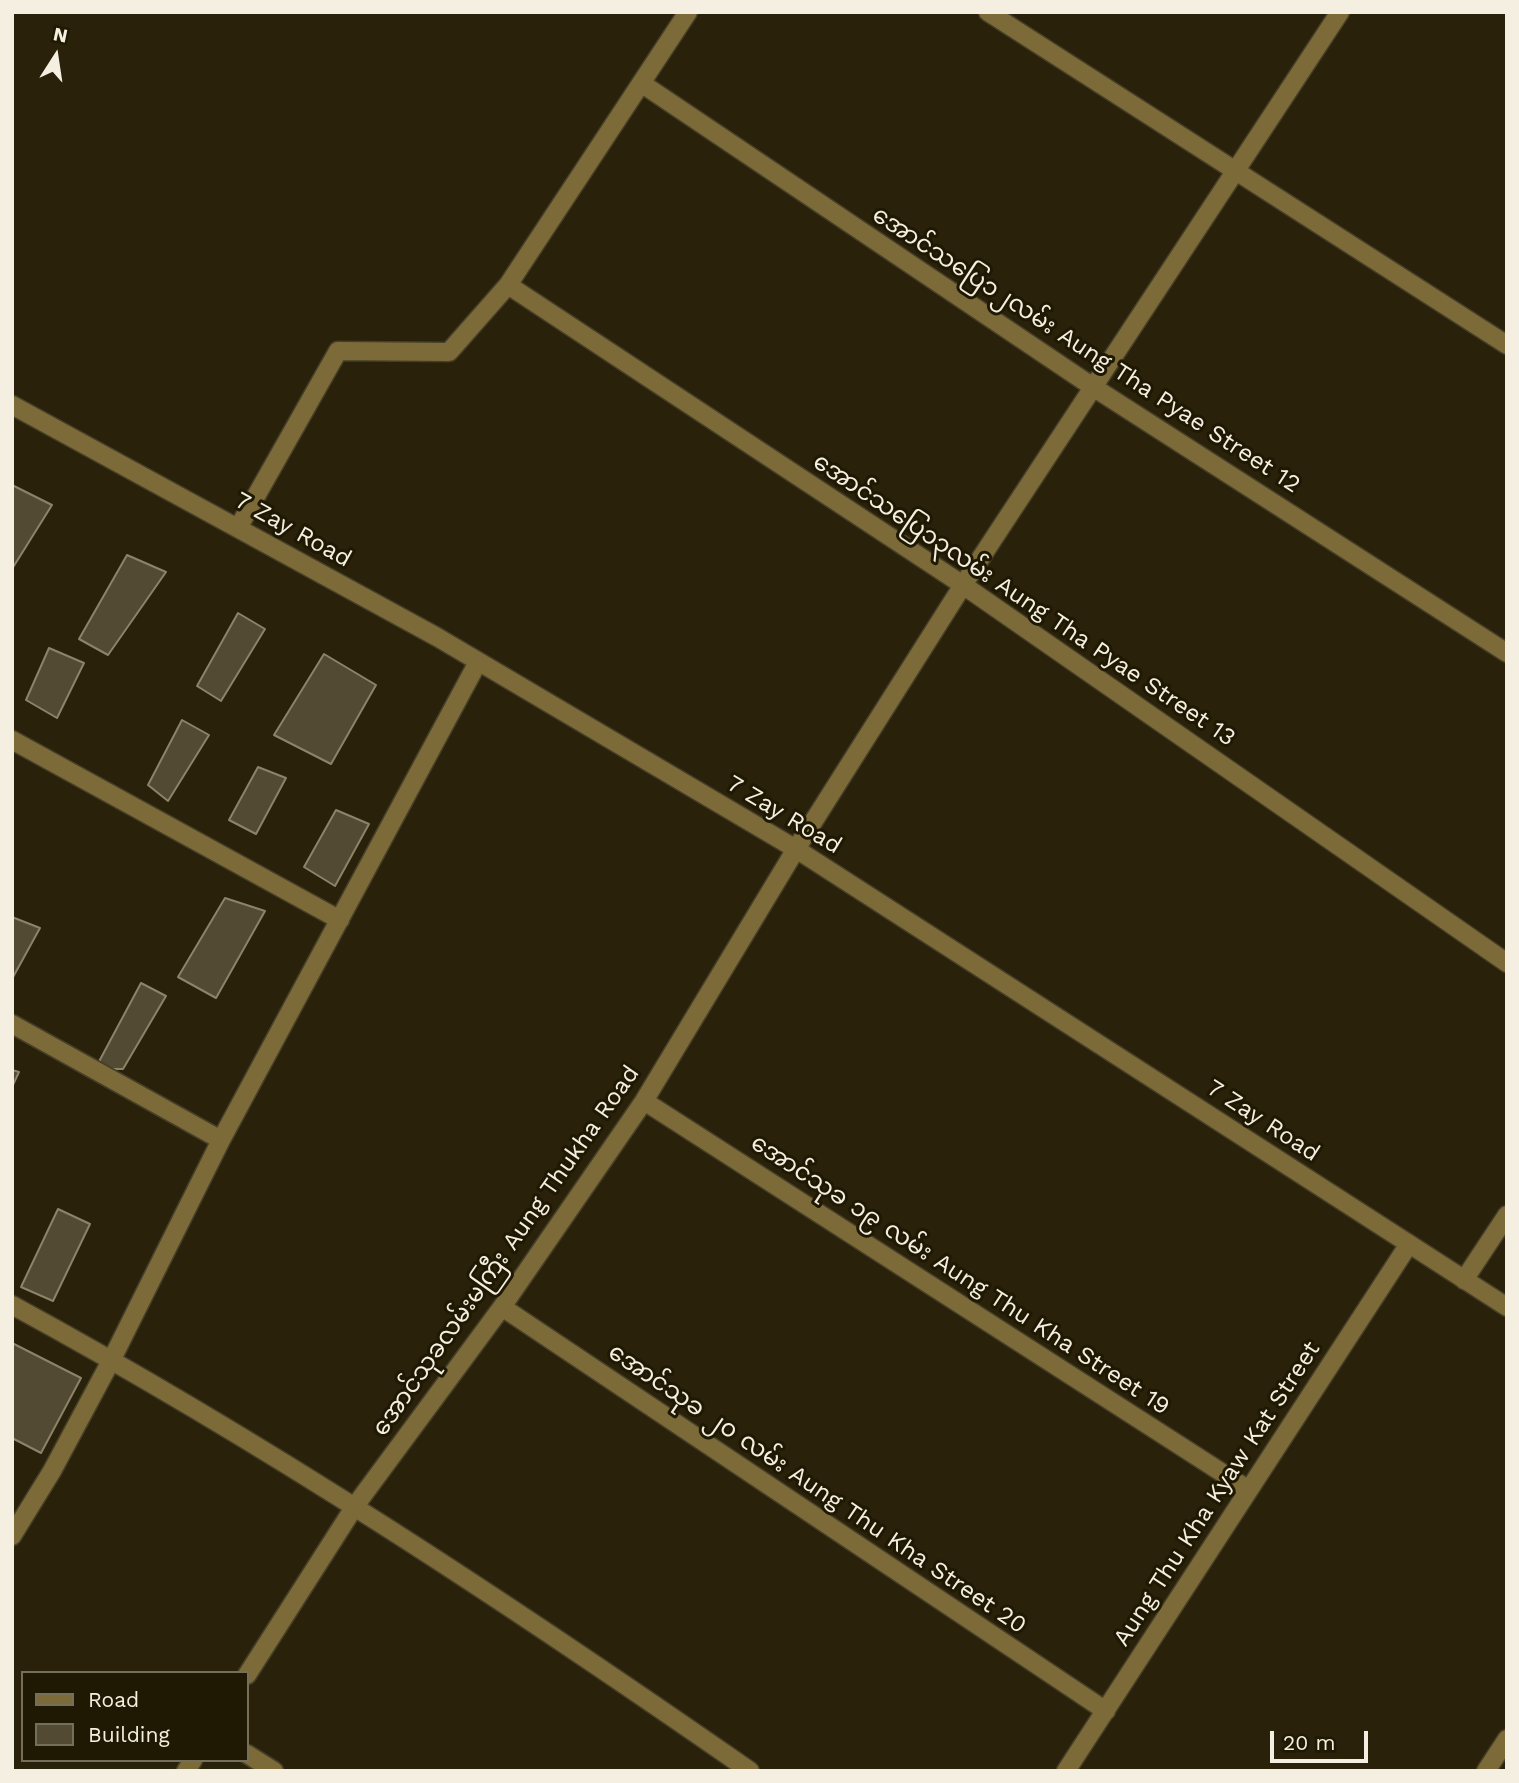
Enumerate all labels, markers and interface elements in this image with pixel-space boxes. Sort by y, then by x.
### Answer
north arrow [21,21,91,91]
text: N [51,22,70,48]
street label: အောင်သပြေ၁၂လမ်း Aung Tha Pyae Street 12 [867,201,1305,499]
street label: အောင်သပြေ၁၃လမ်း Aung Tha Pyae Street 13 [807,447,1241,753]
street label: 7 Zay Road [230,486,356,574]
street label: 7 Zay Road [721,769,847,861]
street label: အောင်သုခလမ်းမကြီး Aung Thukha Road [366,1060,646,1442]
street label: 7 Zay Road [1201,1074,1325,1168]
street label: အောင်သုခ ၁၉ လမ်း Aung Thu Kha Street 19 [745,1128,1175,1422]
street label: Aung Thu Kha Kyaw Kat Street [1108,1336,1326,1652]
street label: အောင်သုခ ၂၀ လမ်း Aung Thu Kha Street 20 [603,1338,1031,1640]
legend [21,1671,248,1762]
text: Road [88,1687,139,1712]
scale bar [1274,1716,1372,1760]
text: Building [88,1722,170,1747]
text: 20 m [1283,1730,1335,1755]

